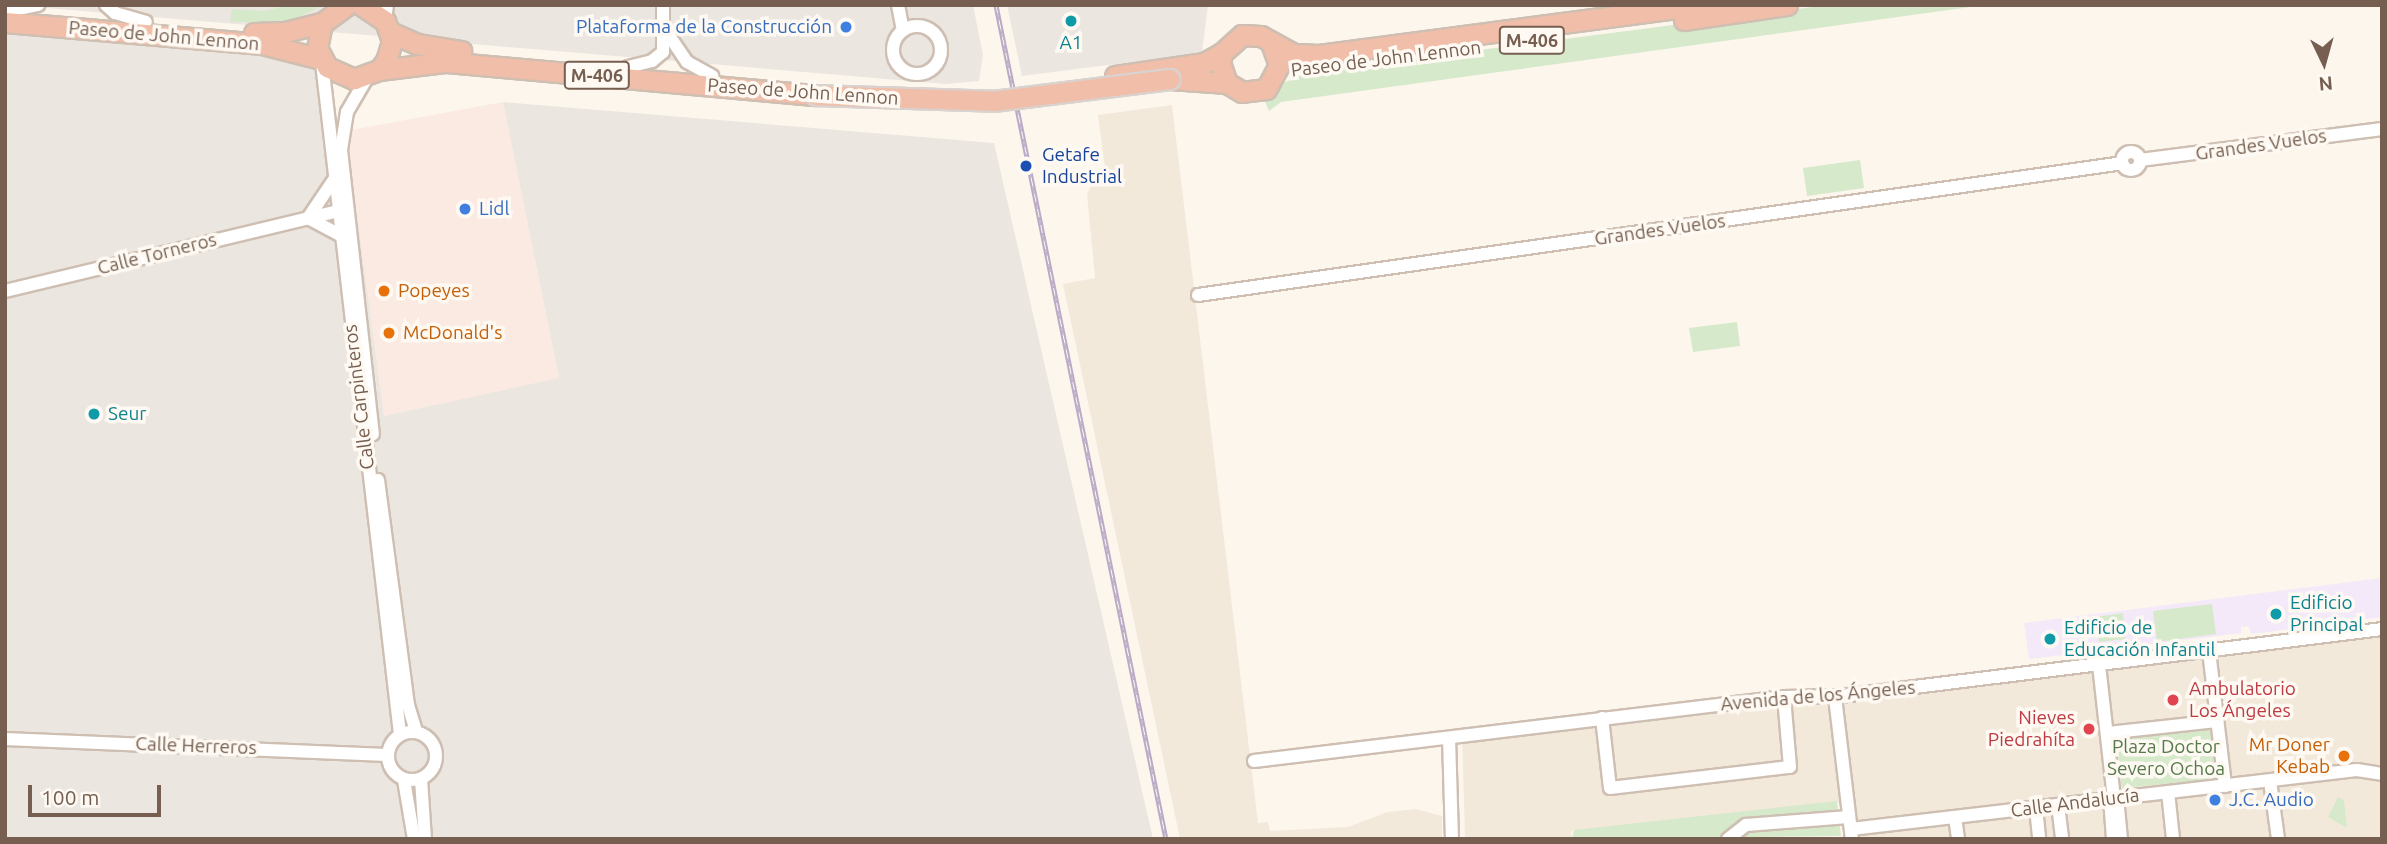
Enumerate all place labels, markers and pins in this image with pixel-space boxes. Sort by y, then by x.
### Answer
marker: A1 [1063,13,1079,29]
place label: Plataforma de la Construcción [576,16,832,38]
marker: Plataforma de la Construcción [838,19,854,35]
place label: A1 [1059,32,1083,54]
place label: Getafe Industrial [1042,144,1122,188]
marker: Getafe Industrial [1016,156,1036,176]
place label: Lidl [479,198,509,220]
marker: Lidl [457,201,473,217]
place label: Popeyes [398,280,470,302]
marker: Popeyes [376,283,392,299]
place label: McDonald's [403,322,502,344]
marker: McDonald's [381,325,397,341]
place label: Seur [108,403,146,425]
marker: Seur [86,406,102,422]
place label: Edificio Principal [2290,592,2363,636]
marker: Edificio Principal [2268,606,2284,622]
place label: Edificio de Educación Infantil [2064,617,2215,661]
marker: Edificio de Educación Infantil [2042,631,2058,647]
place label: Ambulatorio Los Ángeles [2189,678,2296,722]
marker: Ambulatorio Los Ángeles [2163,690,2183,710]
place label: Nieves Piedrahíta [1988,707,2075,751]
marker: Nieves Piedrahíta [2081,721,2097,737]
place label: Mr Doner Kebab [2249,734,2330,778]
marker: Mr Doner Kebab [2336,748,2352,764]
place label: J.C. Audio [2229,789,2314,811]
marker: J.C. Audio [2207,792,2223,808]

